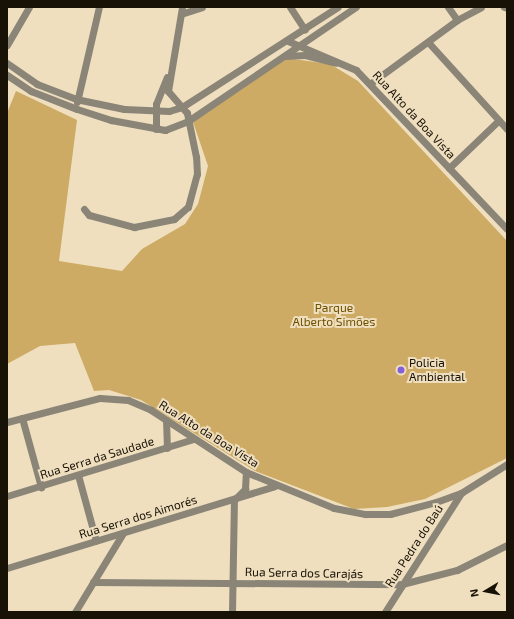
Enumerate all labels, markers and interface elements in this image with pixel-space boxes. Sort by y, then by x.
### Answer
street label: Rua Alto da Boa Vista [369,68,459,162]
park label: Parque Alberto Simões [293,301,375,329]
place label: Policia Ambiental [409,356,465,384]
marker: Policia Ambiental [396,365,406,375]
street label: Rua Alto da Boa Vista [156,397,262,471]
street label: Rua Serra da Saudade [38,434,156,482]
street label: Rua Serra dos Aimorés [77,492,199,542]
street label: Rua Pedra do Baú [382,502,446,590]
street label: Rua Serra dos Carajás [245,565,363,581]
north arrow [466,571,506,611]
text: N [467,588,481,598]

